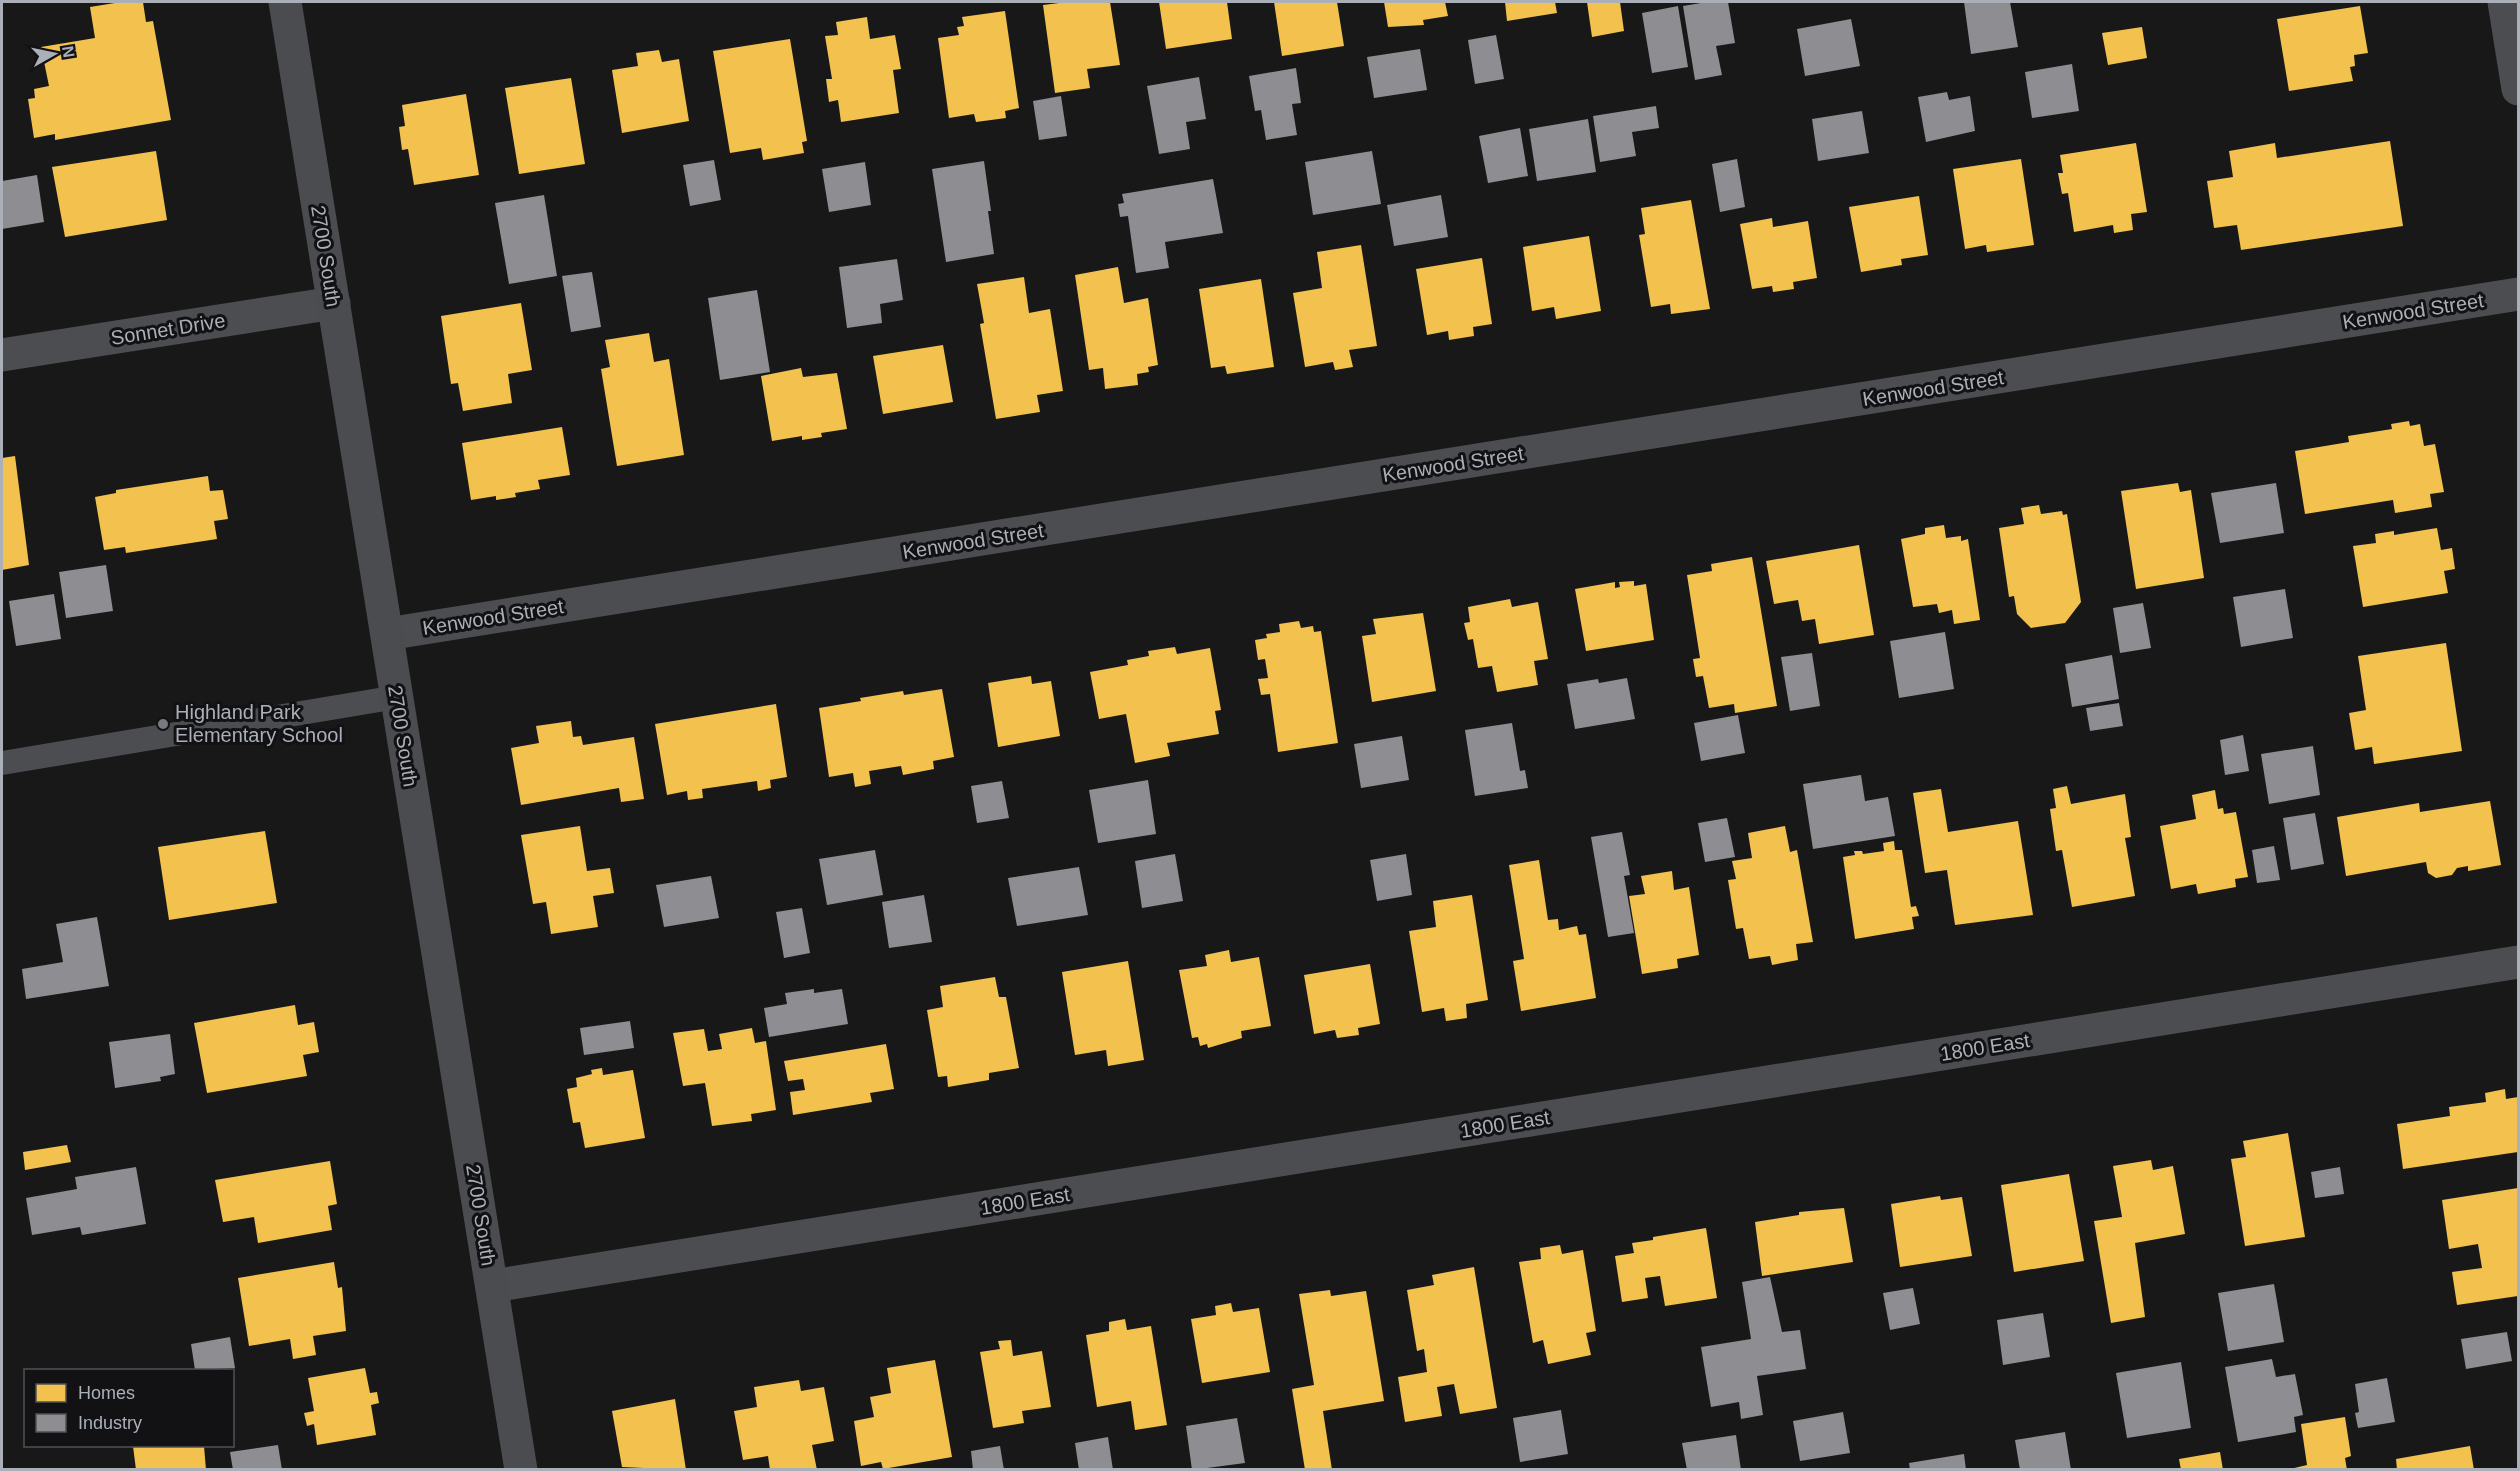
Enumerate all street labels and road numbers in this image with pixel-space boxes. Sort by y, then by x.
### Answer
street label: 2700 South [307,204,345,308]
street label: Kenwood Street [2341,289,2485,333]
street label: Sonnet Drive [109,309,227,349]
street label: Kenwood Street [1861,366,2005,410]
street label: Kenwood Street [1381,442,1525,486]
street label: Kenwood Street [901,519,1045,563]
street label: Kenwood Street [421,595,565,639]
street label: 2700 South [384,684,422,788]
street label: 1800 East [1939,1029,2032,1065]
street label: 1800 East [1459,1106,1552,1142]
street label: 2700 South [462,1163,500,1267]
street label: 1800 East [979,1183,1072,1219]

